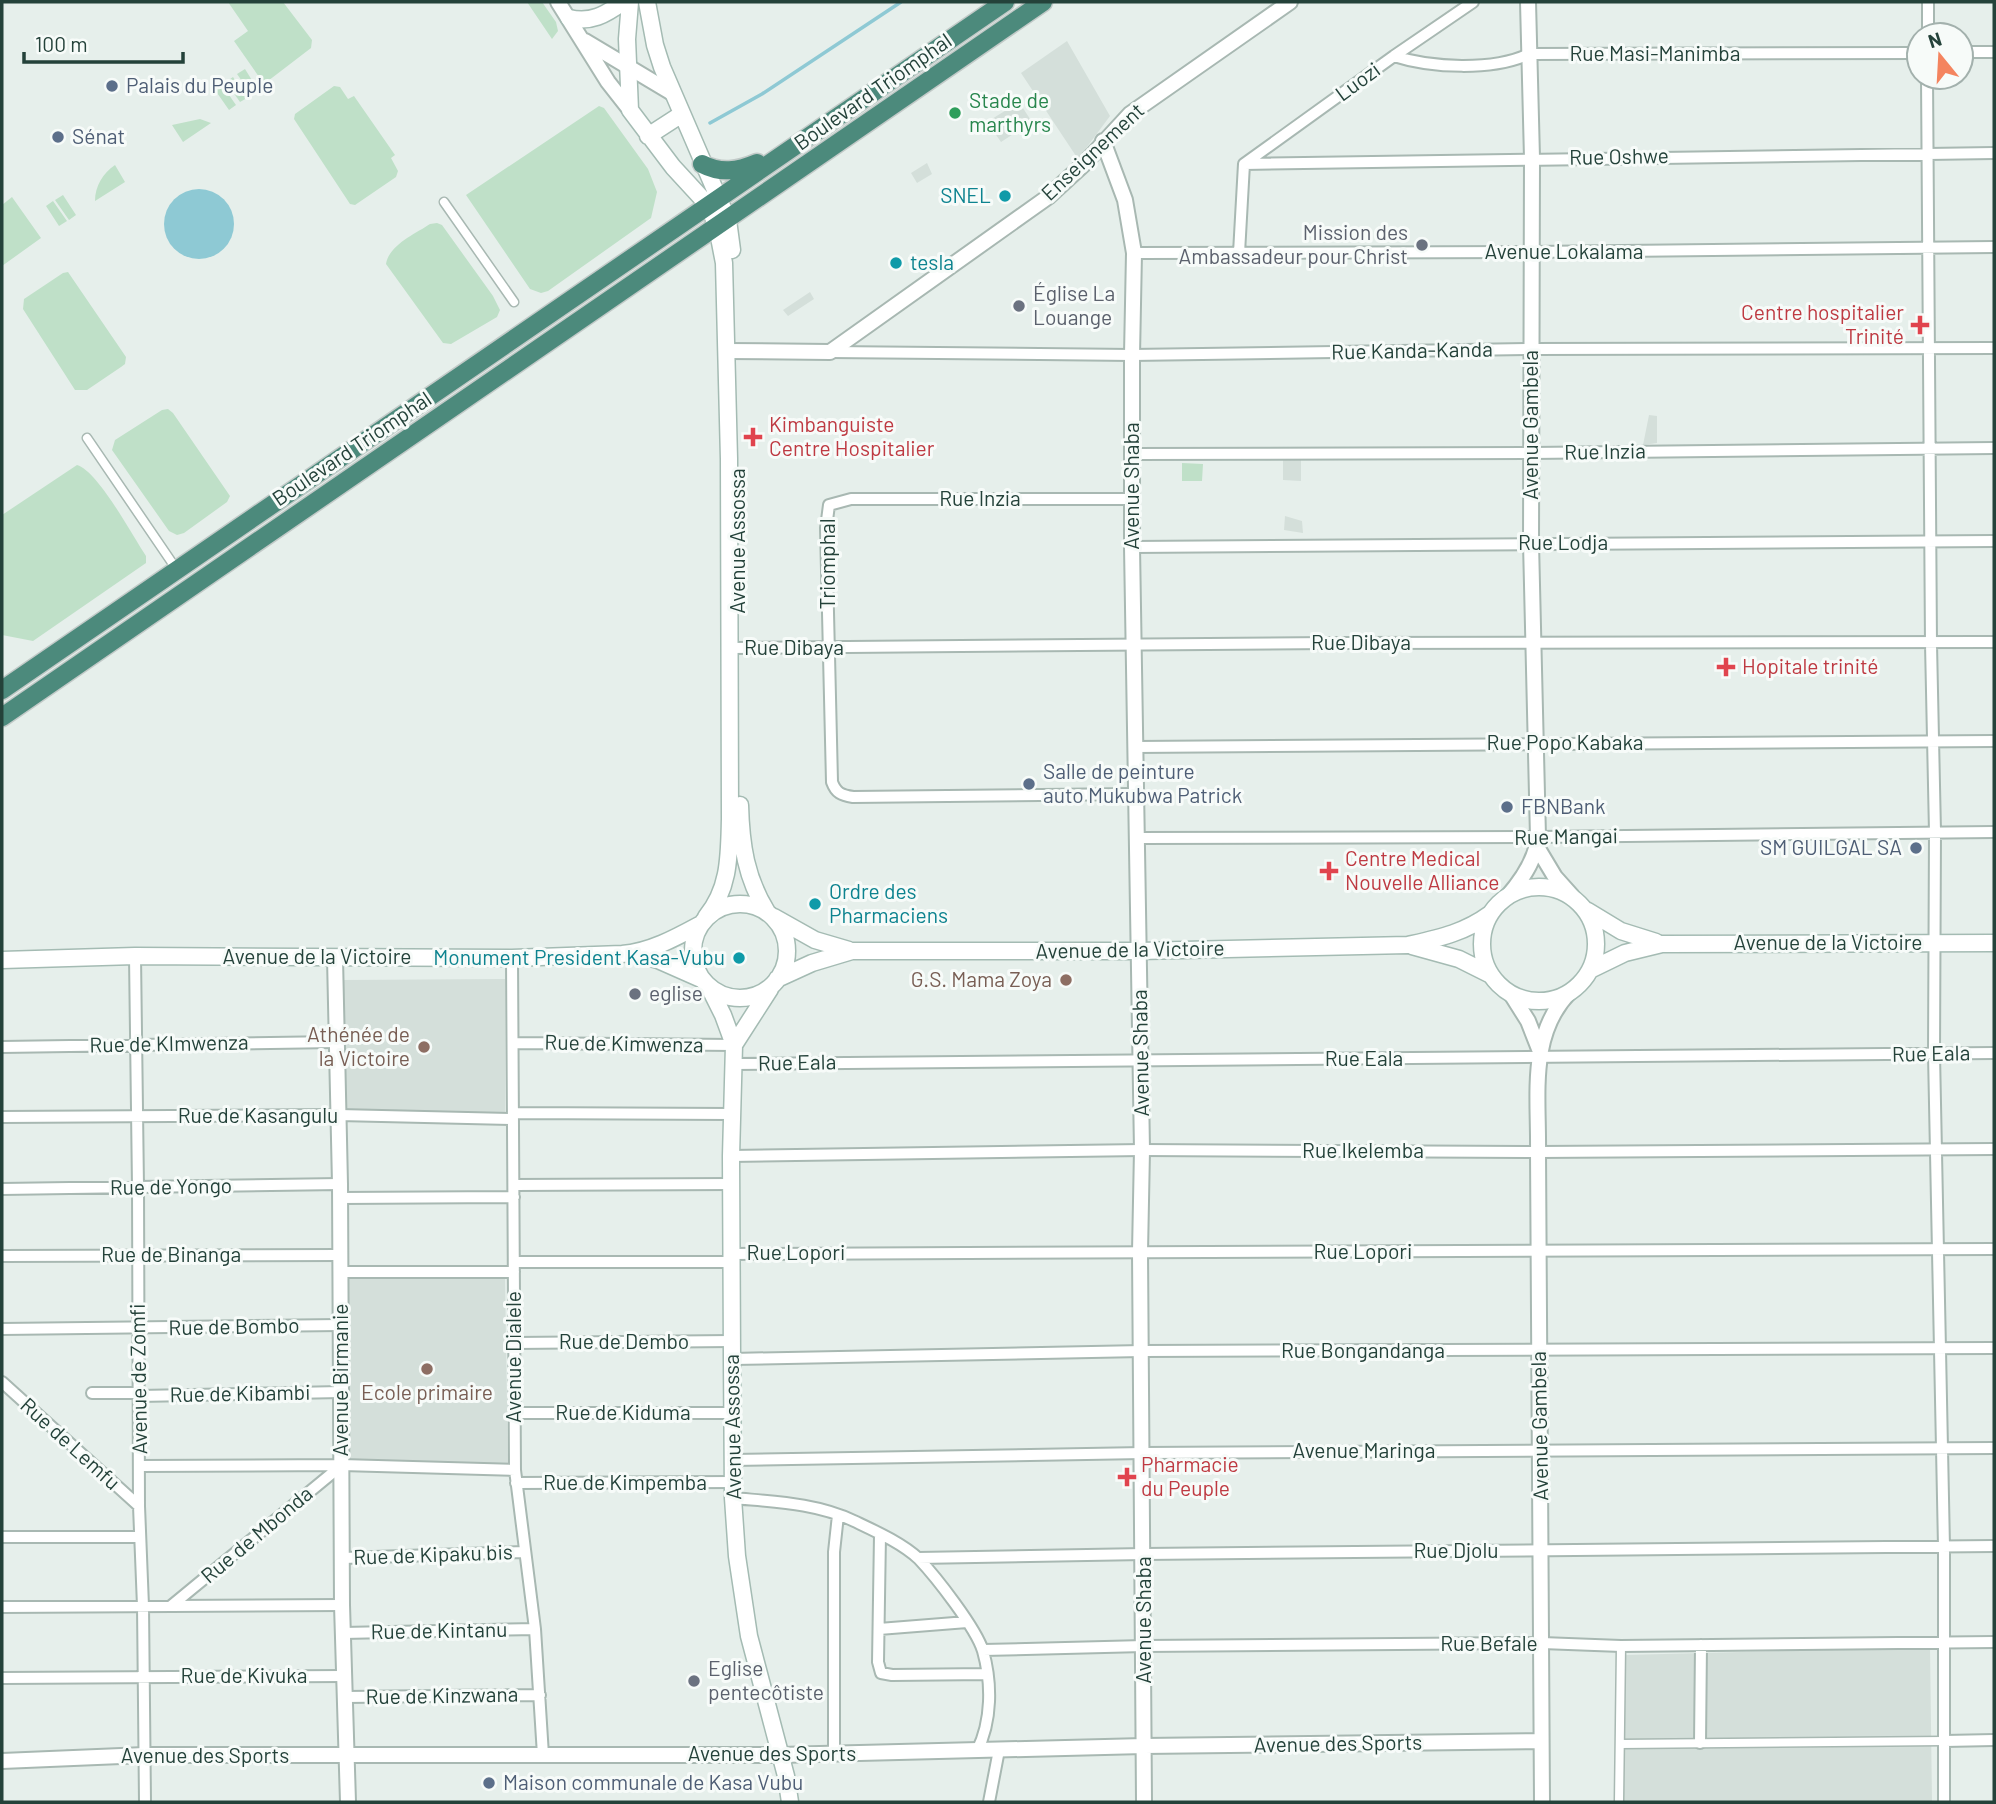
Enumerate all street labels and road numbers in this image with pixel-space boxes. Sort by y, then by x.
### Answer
street label: Boulevard Triomphal [789,27,956,154]
street label: Rue Masi-Manimba [1570,40,1740,65]
street label: Luozi [1330,56,1384,105]
street label: Enseignement [1035,97,1149,205]
street label: Rue Oshwe [1569,142,1669,169]
street label: Avenue Lokalama [1484,238,1644,263]
street label: Rue Kanda-Kanda [1331,336,1493,363]
street label: Avenue Gambela [1517,350,1542,500]
street label: Boulevard Triomphal [267,385,435,510]
street label: Avenue Shaba [1118,422,1143,550]
street label: Rue Inzia [1564,437,1646,464]
street label: Avenue Assossa [724,468,749,614]
street label: Rue Inzia [939,485,1021,510]
street label: Triomphal [814,518,839,610]
street label: Rue Lodja [1518,529,1608,554]
street label: Rue Dibaya [1311,629,1411,654]
street label: Rue Dibaya [744,634,844,659]
street label: Rue Popo Kabaka [1487,729,1643,754]
street label: Rue Mangai [1514,822,1618,849]
street label: Avenue de la Victoire [1733,929,1923,954]
street label: Avenue de la Victoire [1035,934,1225,963]
street label: Avenue de la Victoire [222,943,412,968]
street label: Avenue Shaba [1126,989,1153,1117]
street label: Rue de KImwenza [89,1029,249,1056]
street label: Rue de Kimwenza [544,1029,704,1056]
street label: Rue Eala [1892,1039,1970,1066]
street label: Rue Eala [1325,1045,1403,1070]
street label: Rue Eala [758,1048,836,1075]
street label: Rue de Kasangulu [178,1102,338,1127]
street label: Rue Ikelemba [1302,1137,1424,1162]
street label: Rue de Yongo [110,1172,232,1199]
street label: Rue Lopori [1314,1238,1412,1263]
street label: Rue Lopori [747,1239,845,1264]
street label: Rue de Binanga [101,1241,241,1266]
street label: Avenue Dialele [500,1291,525,1423]
street label: Avenue de Zomfi [124,1303,151,1455]
street label: Avenue Birmanie [327,1303,352,1457]
street label: Rue de Bombo [168,1312,300,1339]
street label: Rue de Dembo [559,1328,689,1353]
street label: Rue Bongandanga [1281,1337,1445,1362]
street label: Avenue Gambela [1525,1351,1552,1501]
street label: Avenue Assossa [718,1354,745,1500]
street label: Rue de Kibambi [169,1379,311,1406]
street label: Rue de Lemfu [16,1392,126,1494]
street label: Rue de Kiduma [555,1399,691,1424]
street label: Avenue Maringa [1293,1437,1435,1462]
street label: Rue de Kimpemba [543,1469,707,1494]
street label: Rue de Mbonda [195,1480,317,1588]
street label: Rue Djolu [1413,1537,1499,1562]
street label: Rue de Kipaku bis [353,1538,513,1569]
street label: Avenue Shaba [1130,1556,1155,1684]
street label: Rue de Kintanu [370,1616,508,1643]
street label: Rue Befale [1440,1630,1538,1655]
street label: Rue de Kivuka [181,1662,307,1687]
street label: Rue de Kinzwana [365,1681,519,1708]
street label: Avenue des Sports [1253,1729,1422,1756]
street label: Avenue des Sports [688,1740,856,1765]
street label: Avenue des Sports [121,1742,289,1767]

